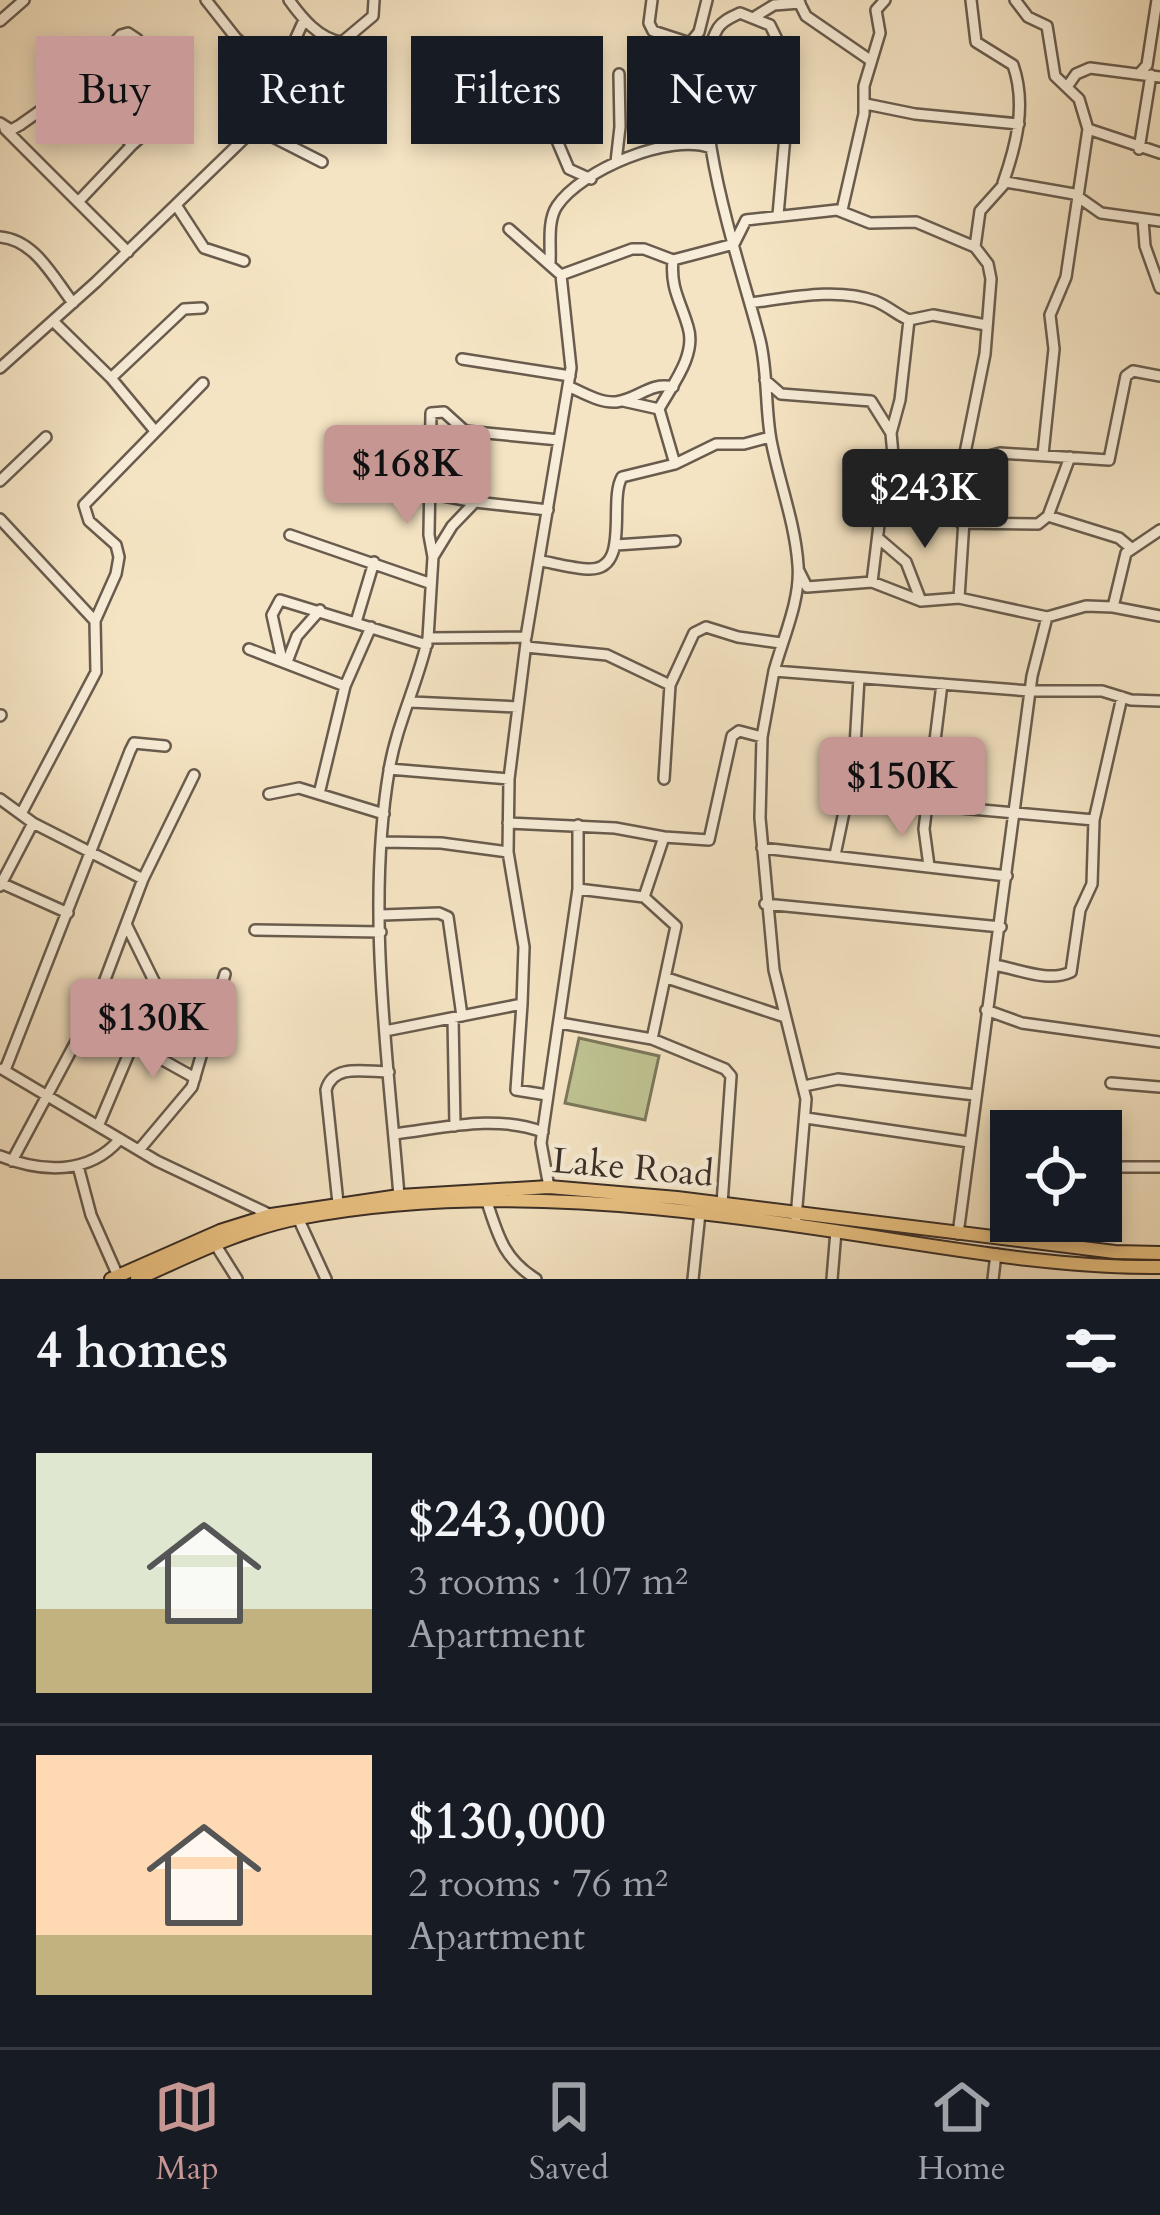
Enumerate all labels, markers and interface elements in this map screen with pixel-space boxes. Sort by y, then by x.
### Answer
chip: Buy [36,36,194,144]
chip: Rent [218,36,387,144]
chip: Filters [411,36,603,144]
chip: New [627,36,800,144]
pin: $168K [323,425,491,527]
text: $168K [351,437,463,490]
pin: $243K [841,449,1009,551]
text: $243K [869,461,981,514]
pin: $150K [818,737,986,839]
text: $150K [846,749,958,802]
pin: $130K [69,979,237,1081]
text: $130K [97,991,209,1044]
map controls [990,1110,1122,1242]
button: locate [990,1110,1122,1242]
street label: Lake Road [550,1136,716,1199]
text: 4 homes [36,1316,228,1386]
icon: filters [1058,1318,1124,1384]
text: $243,000 [408,1485,606,1555]
icon: home [132,1501,276,1645]
text: 3 rooms · 107 m² [408,1555,688,1608]
text: Apartment [408,1608,585,1661]
text: $130,000 [408,1787,606,1857]
icon: home [132,1803,276,1947]
text: 2 rooms · 76 m² [408,1857,668,1910]
text: Apartment [408,1910,585,1963]
tab: Map [154,2074,220,2191]
tab: Saved [529,2074,609,2191]
tab: Home [917,2074,1006,2191]

